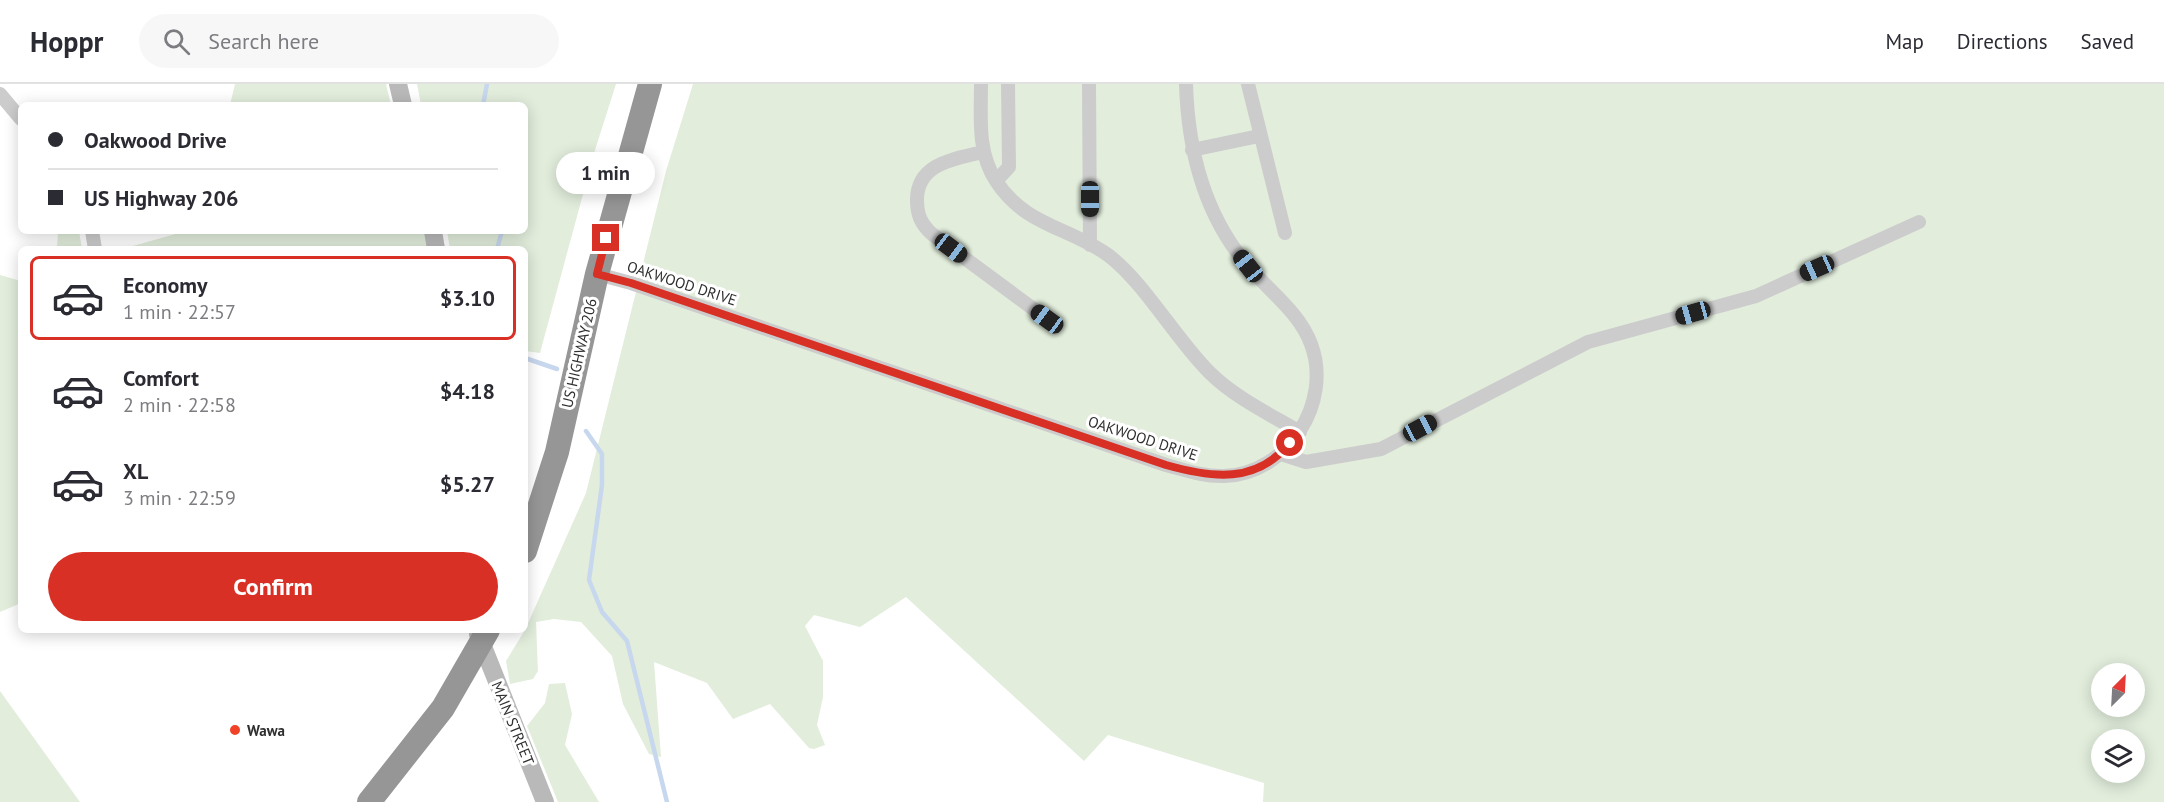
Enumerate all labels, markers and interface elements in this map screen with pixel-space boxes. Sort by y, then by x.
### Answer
search box [139,14,559,68]
text: Hoppr [30,23,103,60]
icon: search [160,25,193,58]
text: Search here [208,27,319,55]
text: Map [1885,28,1924,55]
text: Directions [1957,28,2048,55]
text: Saved [2081,28,2134,55]
text: Oakwood Drive [84,126,227,154]
callout: 1 min [556,151,656,193]
text: 1 min [581,160,630,186]
car [1081,181,1099,217]
text: US Highway 206 [84,184,239,212]
route end [592,224,619,251]
car [931,230,971,266]
car [1230,246,1266,286]
car [1797,252,1837,284]
street label: OAKWOOD DRIVE [625,256,739,310]
icon: car [51,271,105,325]
text: Economy [123,271,207,299]
text: $3.10 [440,284,495,312]
street label: US HIGHWAY 206 [557,296,601,410]
text: 1 min · 22:57 [123,299,236,325]
car [1673,299,1713,327]
car [1027,301,1067,337]
icon: car [51,364,105,418]
text: Comfort [123,364,199,392]
text: $4.18 [440,377,495,405]
text: 2 min · 22:58 [123,392,236,418]
street label: OAKWOOD DRIVE [1086,411,1200,465]
car [1400,412,1440,444]
route start [1276,429,1303,456]
icon: car [51,457,105,511]
text: XL [123,457,148,485]
text: $5.27 [440,470,495,498]
text: 3 min · 22:59 [123,485,236,511]
button: Confirm [48,552,498,621]
north arrow [2091,663,2145,717]
map controls [2091,663,2145,783]
street label: MAIN STREET [488,678,539,768]
place label: Wawa [247,721,285,740]
marker: Wawa [228,723,242,737]
button: layers [2091,729,2145,783]

